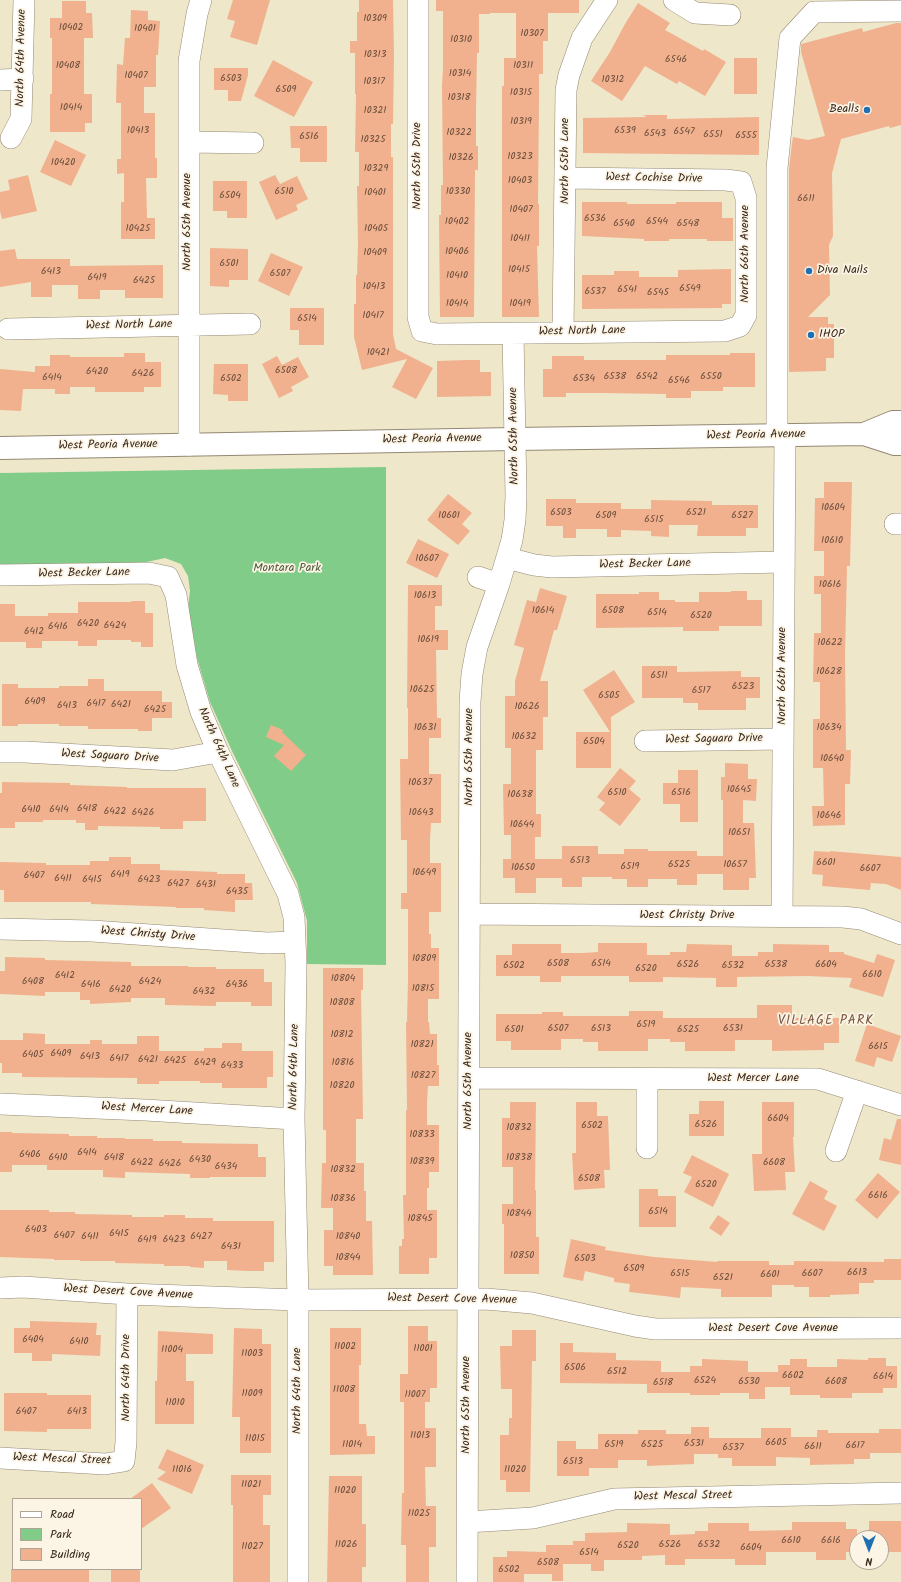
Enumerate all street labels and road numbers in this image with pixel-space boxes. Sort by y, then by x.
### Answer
street label: North 64th Avenue [14,9,30,107]
street label: North 65th Lane [559,118,573,204]
street label: North 65th Drive [411,122,425,210]
street label: West Cochise Drive [605,171,703,187]
street label: North 65th Avenue [181,173,195,271]
street label: North 66th Avenue [739,205,753,303]
street label: West North Lane [86,318,172,334]
street label: West North Lane [539,324,625,340]
street label: North 65th Avenue [507,387,523,485]
street label: West Peoria Avenue [706,428,806,444]
street label: West Peoria Avenue [382,432,482,448]
street label: West Peoria Avenue [58,438,158,454]
street label: West Becker Lane [599,557,691,573]
street label: West Becker Lane [38,566,130,582]
street label: North 66th Avenue [776,627,790,725]
street label: North 64th Lane [194,706,242,790]
street label: North 65th Avenue [463,708,477,806]
street label: West Saguaro Drive [665,732,763,748]
street label: West Saguaro Drive [61,747,159,767]
street label: West Christy Drive [639,909,735,923]
street label: West Christy Drive [100,925,196,945]
street label: North 64th Lane [287,1024,303,1110]
street label: North 65th Avenue [462,1032,476,1130]
street label: West Mercer Lane [707,1072,799,1086]
street label: West Mercer Lane [101,1100,193,1120]
street label: West Desert Cove Avenue [63,1282,193,1304]
street label: West Desert Cove Avenue [387,1292,517,1308]
street label: West Desert Cove Avenue [708,1322,838,1336]
street label: North 64th Drive [120,1334,134,1422]
street label: North 64th Lane [291,1348,305,1434]
street label: North 65th Avenue [460,1356,474,1454]
street label: West Mescal Street [13,1451,111,1469]
street label: West Mescal Street [634,1489,732,1505]

